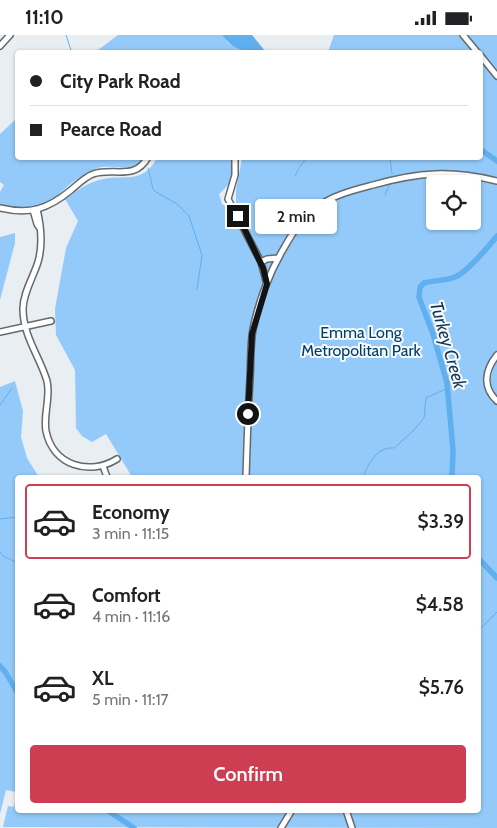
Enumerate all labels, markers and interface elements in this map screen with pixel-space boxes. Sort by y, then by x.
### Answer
text: 11:10 [25,6,64,29]
text: City Park Road [60,70,181,93]
text: Pearce Road [60,118,162,141]
map controls [426,175,481,230]
button: locate [426,175,481,230]
callout: 2 min [256,199,338,233]
route end [227,205,249,227]
text: 2 min [277,207,315,226]
water label: Turkey Creek [425,299,471,392]
park label: Emma Long Metropolitan Park [301,323,422,360]
route start [237,403,259,425]
icon: car [32,499,77,544]
text: Economy [92,501,170,524]
text: $3.39 [418,510,464,533]
text: 3 min · 11:15 [92,524,169,543]
icon: car [32,582,77,627]
text: Comfort [92,584,161,607]
text: $4.58 [416,593,464,616]
text: 4 min · 11:16 [92,607,170,626]
icon: car [32,665,77,710]
text: XL [92,667,113,690]
text: $5.76 [419,676,464,699]
text: 5 min · 11:17 [92,690,169,709]
button: Confirm [30,745,466,803]

